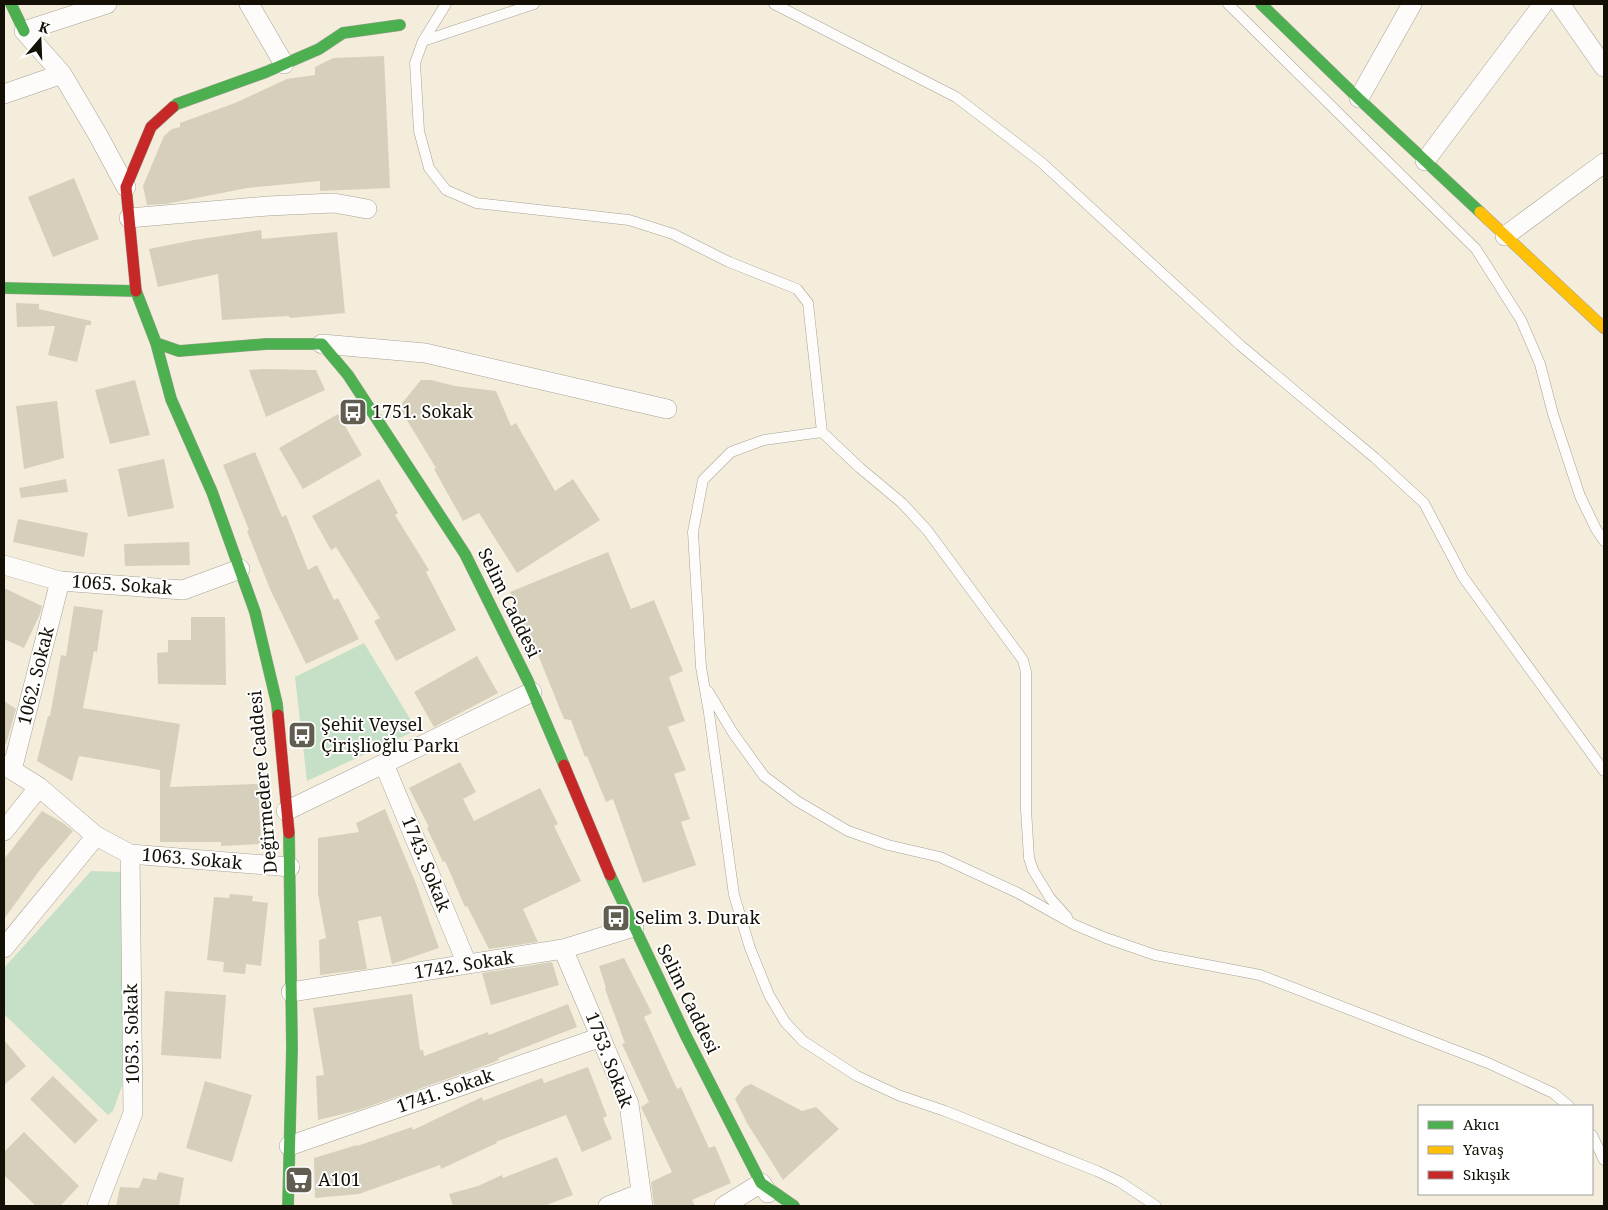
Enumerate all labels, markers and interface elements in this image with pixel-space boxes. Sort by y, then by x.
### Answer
north arrow [15,15,65,65]
text: K [36,17,53,38]
bus stop icon: 1751. Sokak [338,397,368,427]
place label: 1751. Sokak [372,399,473,423]
street label: Selim Caddesi [473,544,547,662]
street label: 1065. Sokak [71,569,174,600]
street label: 1062. Sokak [11,624,59,728]
street label: Değirmedere Caddesi [242,689,282,875]
place label: Şehit Veysel Çirişlioğlu Parkı [321,712,459,757]
bus stop icon: Şehit Veysel Çirişlioğlu Parkı [287,720,317,750]
street label: 1743. Sokak [397,812,457,915]
street label: 1063. Sokak [141,842,244,874]
bus stop icon: Selim 3. Durak [601,903,631,933]
place label: Selim 3. Durak [635,905,760,929]
street label: Selim Caddesi [652,940,726,1058]
street label: 1742. Sokak [412,944,516,984]
street label: 1053. Sokak [118,983,144,1085]
street label: 1753. Sokak [581,1008,639,1111]
street label: 1741. Sokak [393,1062,497,1118]
legend [1418,1105,1593,1195]
text: Akıcı [1463,1114,1500,1134]
text: Yavaş [1462,1139,1504,1159]
text: Sıkışık [1463,1164,1510,1184]
supermarket icon: A101 [284,1165,314,1195]
place label: A101 [318,1167,361,1191]

